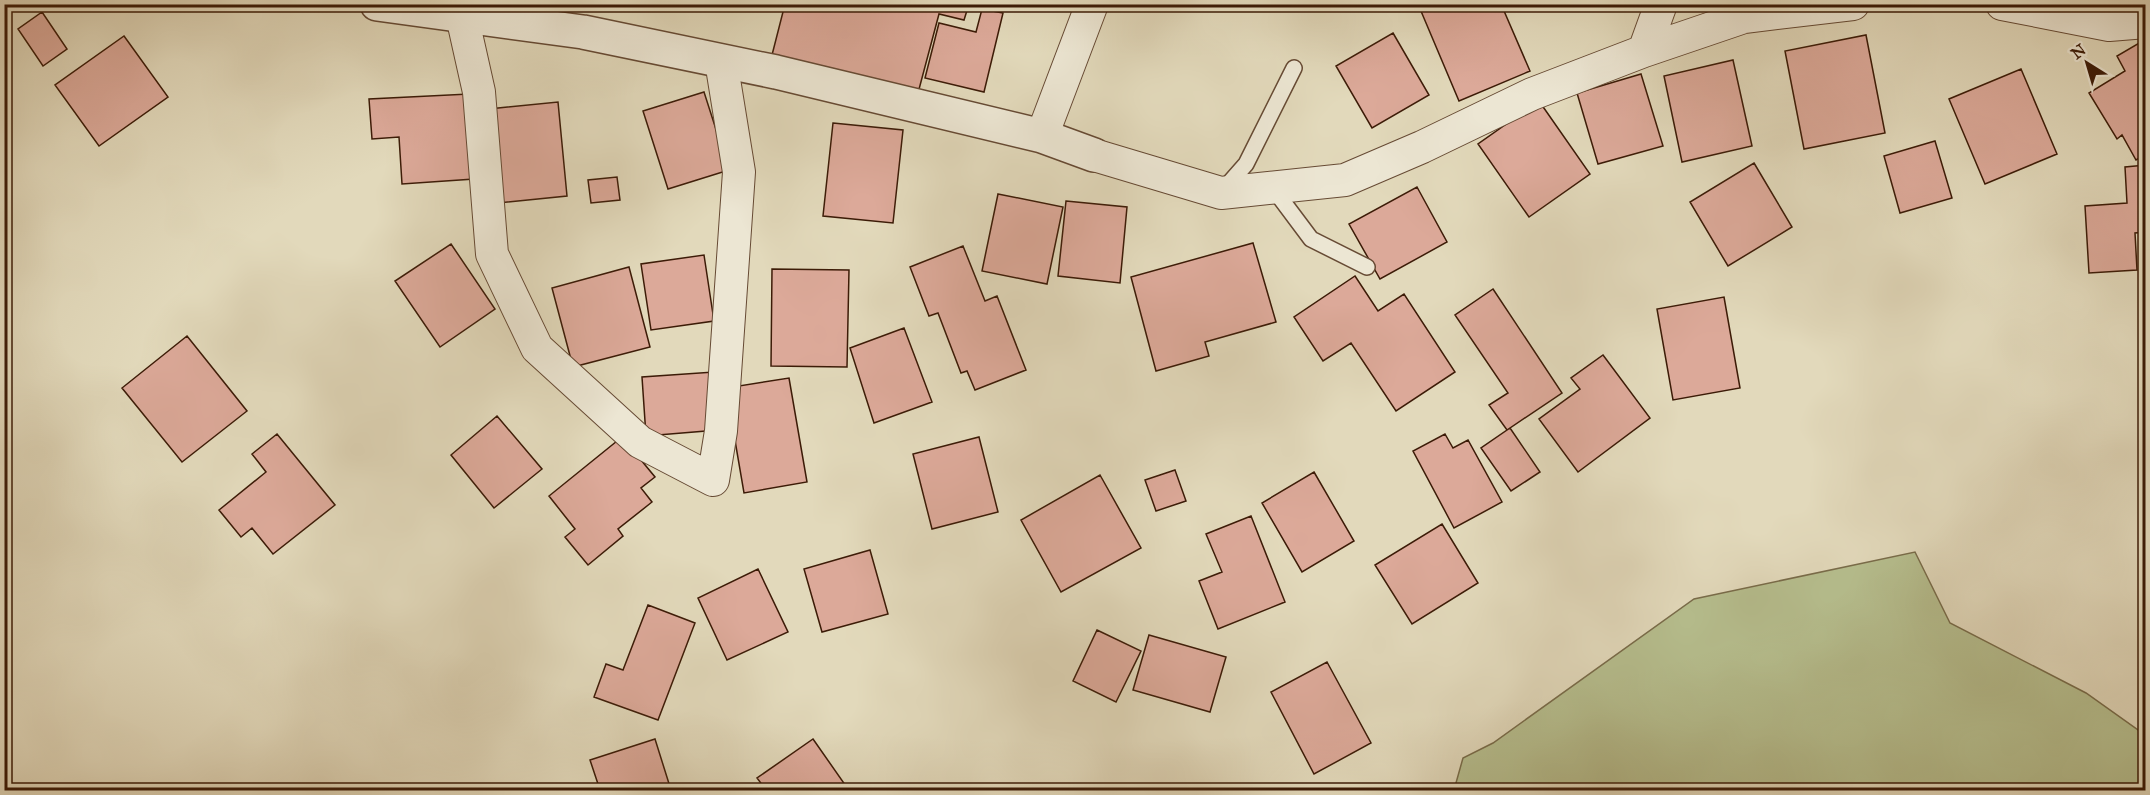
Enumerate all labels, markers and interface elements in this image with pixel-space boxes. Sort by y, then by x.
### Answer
north arrow [2057,33,2117,93]
text: N [2067,39,2090,63]

